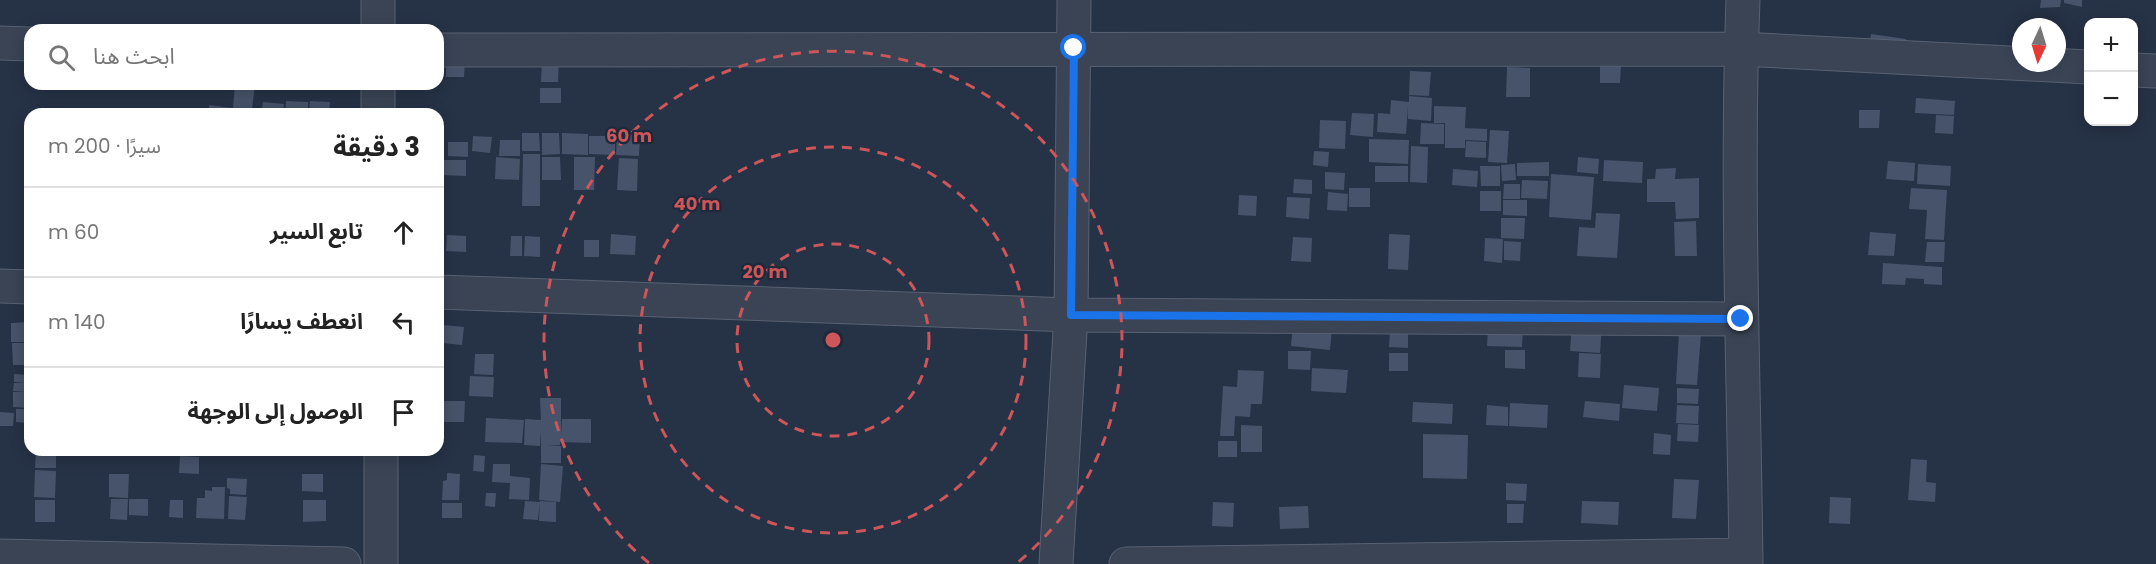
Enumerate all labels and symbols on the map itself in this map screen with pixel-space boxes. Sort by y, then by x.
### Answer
north arrow [2012,18,2066,72]
route start [1060,34,1086,60]
text: 60 m [606,123,652,148]
text: 40 m [674,191,720,216]
text: 20 m [743,259,787,284]
route end [1727,305,1753,331]
centre of rings [823,330,843,350]

